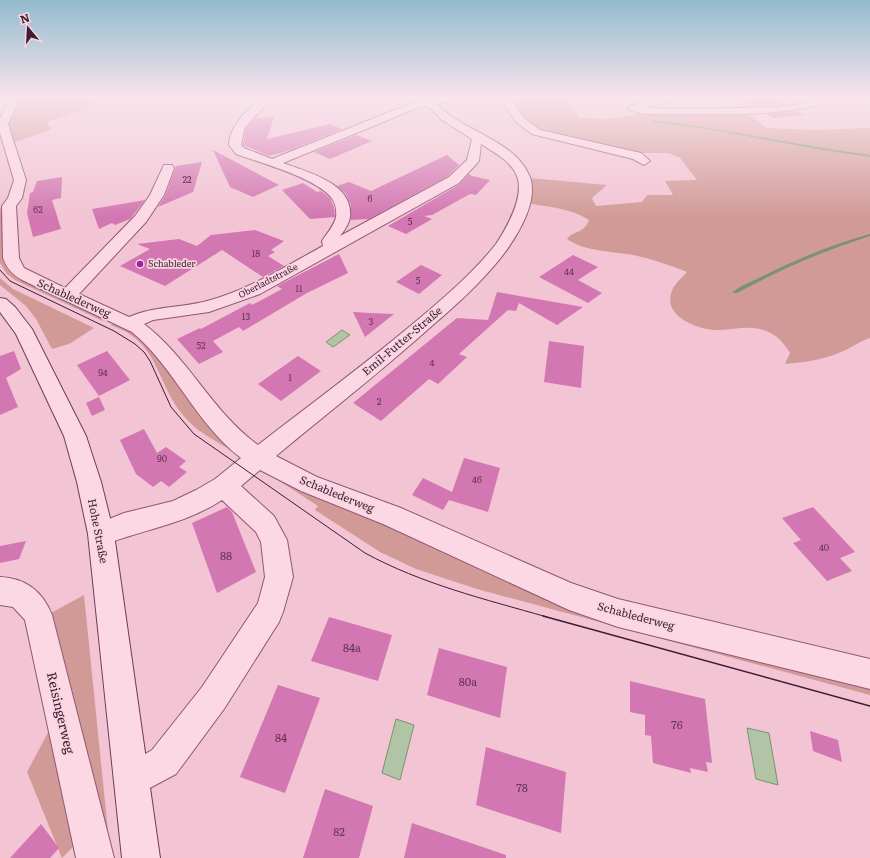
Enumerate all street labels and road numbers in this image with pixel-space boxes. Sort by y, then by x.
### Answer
street label: Oberladtstraße [235,259,300,301]
street label: Schablederweg [35,274,115,321]
street label: Emil-Futter-Straße [358,302,445,379]
street label: Schablederweg [298,471,378,516]
street label: Hohe Straße [85,497,113,565]
street label: Schablederweg [596,597,677,633]
street label: Reisingerweg [43,670,80,757]

